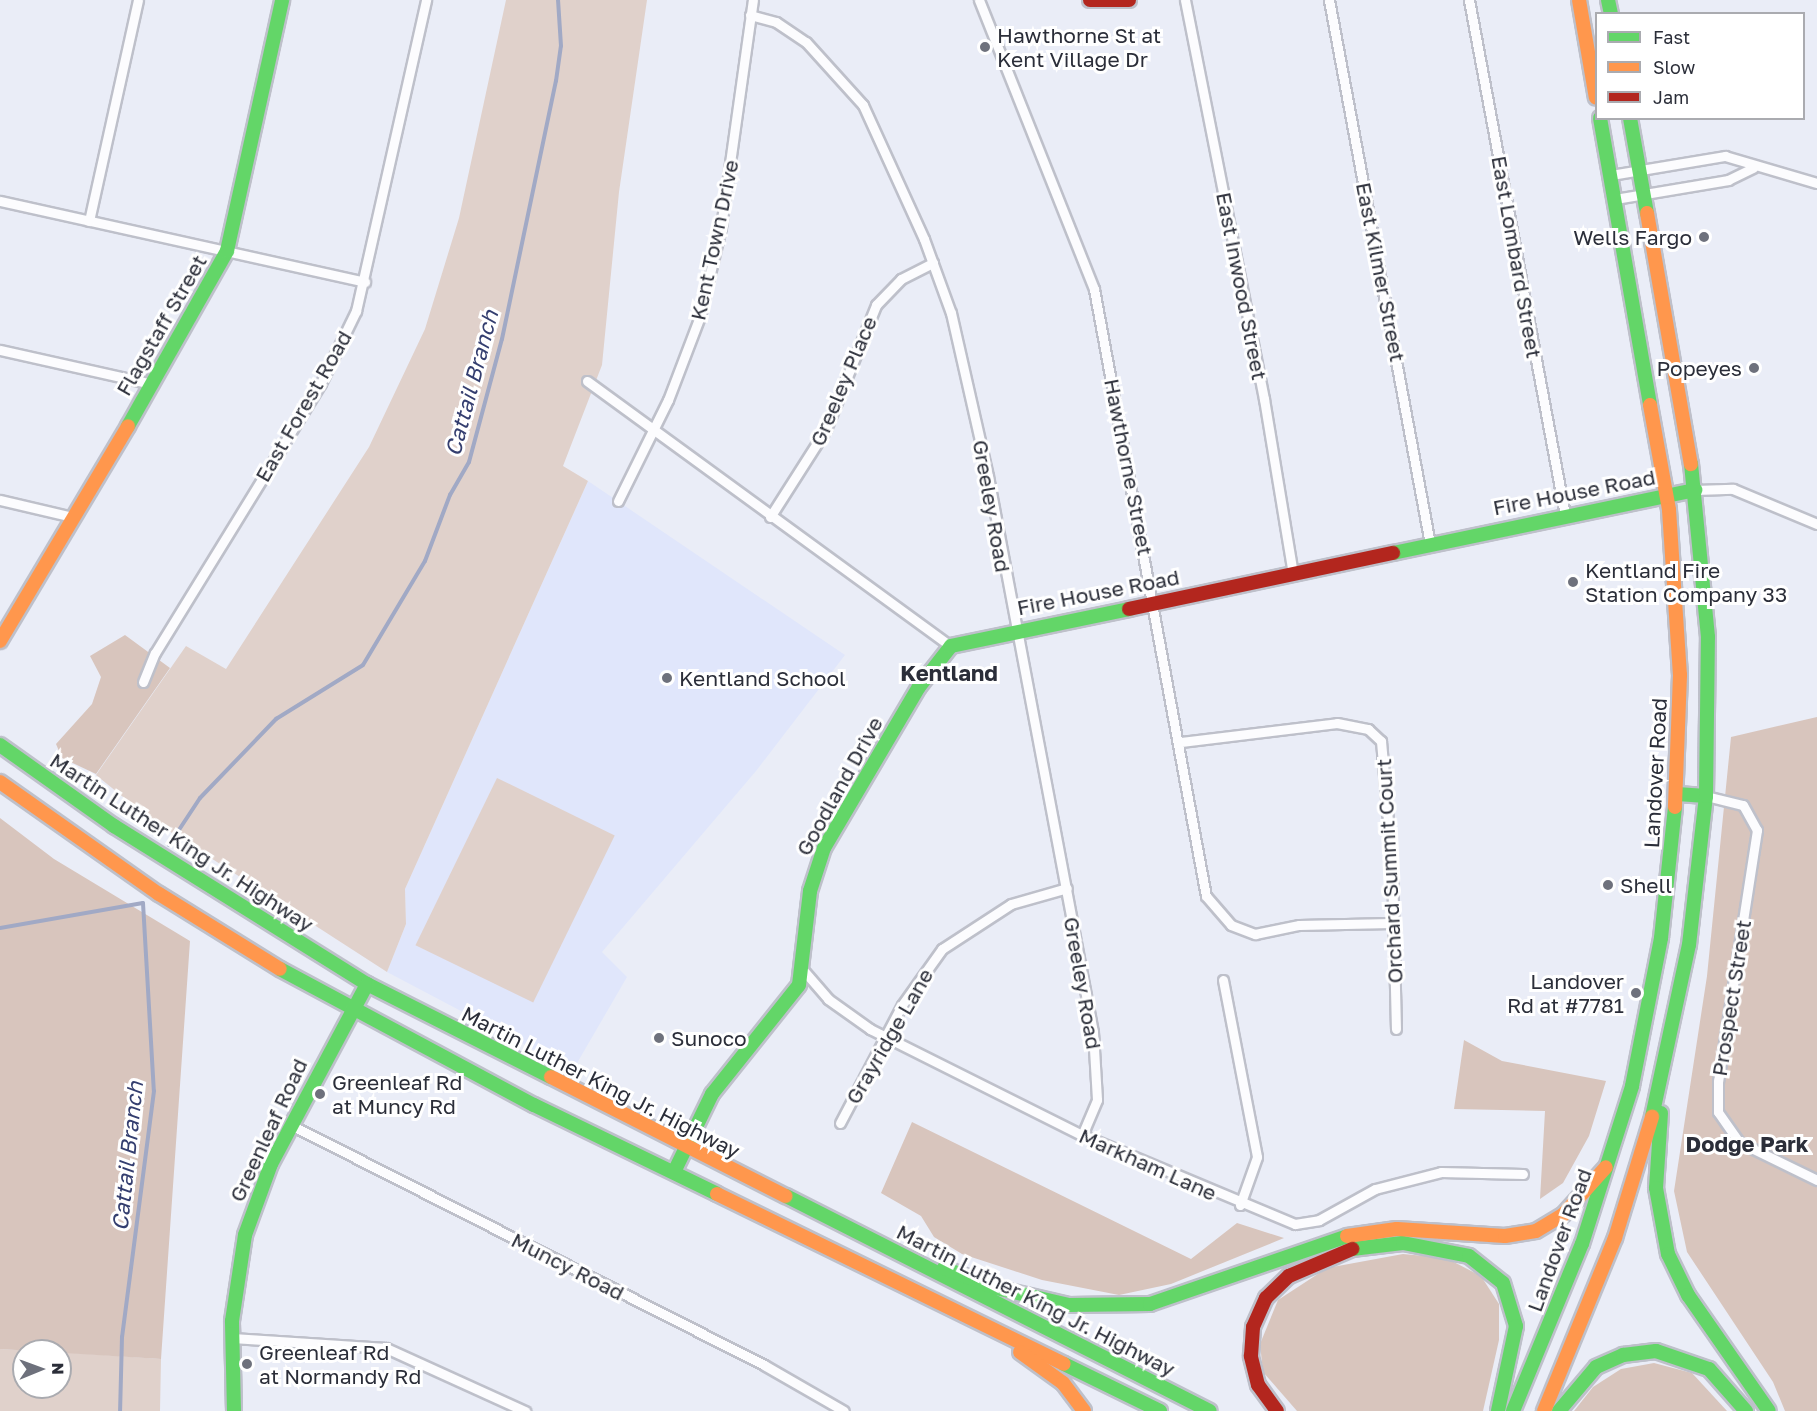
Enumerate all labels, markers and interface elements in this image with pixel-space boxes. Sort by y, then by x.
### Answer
legend [1595,12,1805,120]
place label: Hawthorne St at Kent Village Dr [997,22,1161,72]
text: Fast [1653,26,1690,48]
marker: Hawthorne St at Kent Village Dr [978,40,992,54]
text: Slow [1653,56,1695,78]
text: Jam [1653,86,1689,108]
street label: East Lombard Street [1487,154,1547,360]
street label: Kent Town Drive [685,157,743,323]
street label: East Kilmer Street [1351,180,1411,364]
street label: East Inwood Street [1211,190,1273,382]
place label: Wells Fargo [1573,224,1692,250]
marker: Wells Fargo [1697,230,1711,244]
street label: Flagstaff Street [111,250,211,400]
water label: Cattail Branch [439,307,503,459]
street label: Greeley Place [804,312,882,450]
street label: East Forest Road [249,326,357,486]
place label: Popeyes [1657,355,1742,381]
marker: Popeyes [1747,361,1761,375]
street label: Hawthorne Street [1099,376,1159,558]
street label: Greeley Road [968,438,1016,574]
street label: Fire House Road [1491,464,1657,520]
place label: Kentland Fire Station Company 33 [1585,557,1787,607]
street label: Fire House Road [1015,564,1181,620]
marker: Kentland Fire Station Company 33 [1566,575,1580,589]
district label: Kentland [900,660,998,686]
place label: Kentland School [679,665,846,691]
marker: Kentland School [660,671,674,685]
street label: Landover Road [1638,697,1672,849]
street label: Goodland Drive [790,712,888,860]
street label: Martin Luther King Jr. Highway [46,747,318,937]
street label: Orchard Summit Court [1371,758,1407,984]
place label: Shell [1620,872,1672,898]
marker: Shell [1601,878,1615,892]
street label: Greeley Road [1059,915,1107,1051]
street label: Prospect Street [1706,918,1756,1078]
street label: Grayridge Lane [840,964,938,1108]
place label: Landover Rd at #7781 [1507,968,1624,1018]
marker: Landover Rd at #7781 [1629,986,1643,1000]
street label: Martin Luther King Jr. Highway [458,1001,744,1163]
place label: Sunoco [671,1025,747,1051]
marker: Sunoco [652,1031,666,1045]
street label: Greenleaf Road [224,1054,312,1206]
place label: Greenleaf Rd at Muncy Rd [332,1069,463,1119]
water label: Cattail Branch [106,1080,148,1232]
marker: Greenleaf Rd at Muncy Rd [313,1087,327,1101]
street label: Markham Lane [1075,1122,1221,1206]
district label: Dodge Park [1686,1131,1808,1157]
street label: Landover Road [1521,1165,1597,1315]
street label: Martin Luther King Jr. Highway [893,1219,1179,1381]
street label: Muncy Road [507,1227,629,1305]
north arrow [12,1339,72,1399]
place label: Greenleaf Rd at Normandy Rd [259,1339,421,1389]
marker: Greenleaf Rd at Normandy Rd [240,1357,254,1371]
text: N [48,1362,68,1375]

